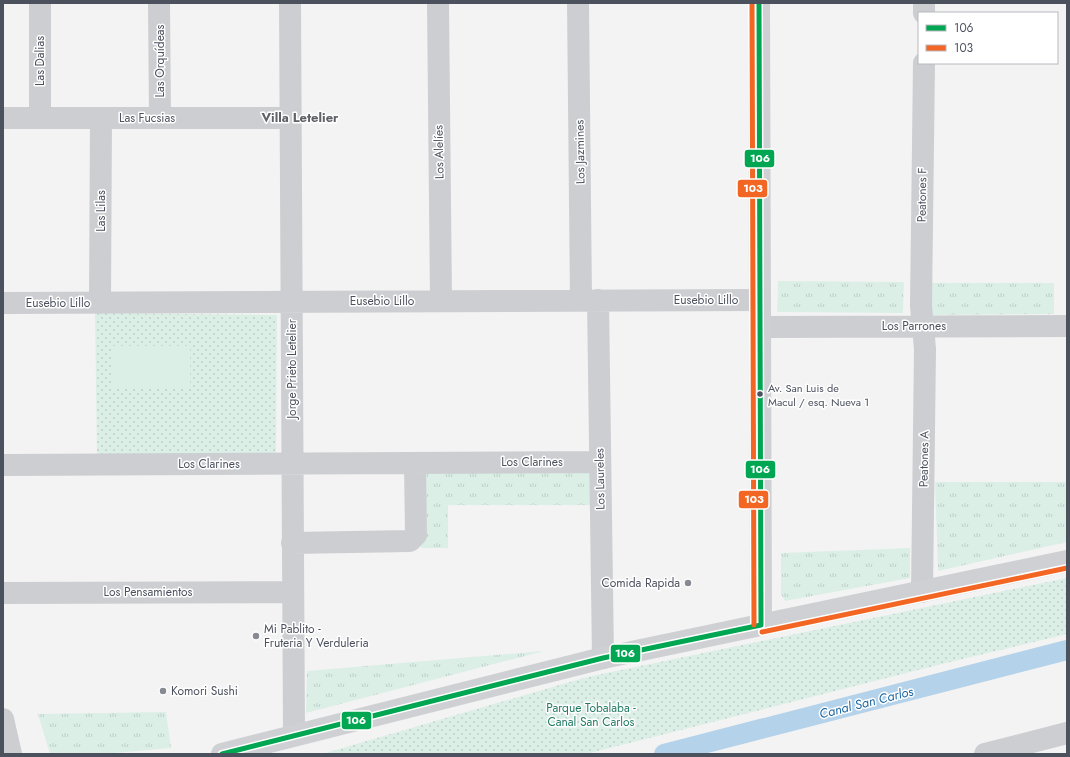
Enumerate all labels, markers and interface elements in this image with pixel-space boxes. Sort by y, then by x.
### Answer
legend [918,12,1058,64]
text: 106 [954,19,974,37]
street label: Las Orquídeas [151,24,169,97]
street label: Las Dalias [31,36,49,86]
text: 103 [954,39,974,57]
district label: Villa Letelier [261,108,339,127]
street label: Las Fucsias [119,109,175,127]
street label: Los Jazmines [570,120,590,184]
street label: Los Alelíes [430,125,448,179]
line badge: 106 [744,149,775,168]
text: 106 [750,150,770,166]
street label: Peatones F [913,168,931,222]
line badge: 103 [737,179,768,198]
text: 103 [743,180,763,196]
street label: Las Lilas [92,190,110,232]
street label: Eusebio Lillo [674,291,739,309]
street label: Eusebio Lillo [350,292,415,310]
street label: Eusebio Lillo [26,294,91,312]
street label: Los Parrones [882,317,946,335]
street label: Jorge Prieto Letelier [283,318,301,421]
place label: Av. San Luis de Macul / esq. Nueva 1 [768,380,869,410]
marker: Av. San Luis de Macul / esq. Nueva 1 [755,389,765,399]
street label: Peatones A [915,431,933,487]
street label: Los Laureles [590,448,610,510]
street label: Los Clarines [501,453,563,471]
street label: Los Clarines [178,455,240,473]
line badge: 106 [745,460,776,479]
text: 106 [750,461,770,477]
line badge: 103 [738,490,769,509]
text: 103 [744,491,764,507]
place label: Comida Rapida [601,574,680,592]
marker: Comida Rapida [683,578,693,588]
street label: Los Pensamientos [104,583,193,601]
place label: Mi Pablito - Fruteria Y Verduleria [264,620,369,652]
marker: Mi Pablito - Fruteria Y Verduleria [251,631,261,641]
line badge: 106 [610,644,641,663]
text: 106 [615,645,635,661]
water label: Canal San Carlos [817,681,916,723]
place label: Komori Sushi [171,682,238,700]
marker: Komori Sushi [158,686,168,696]
park label: Parque Tobalaba - Canal San Carlos [546,699,636,731]
line badge: 106 [341,711,372,730]
text: 106 [346,712,366,728]

